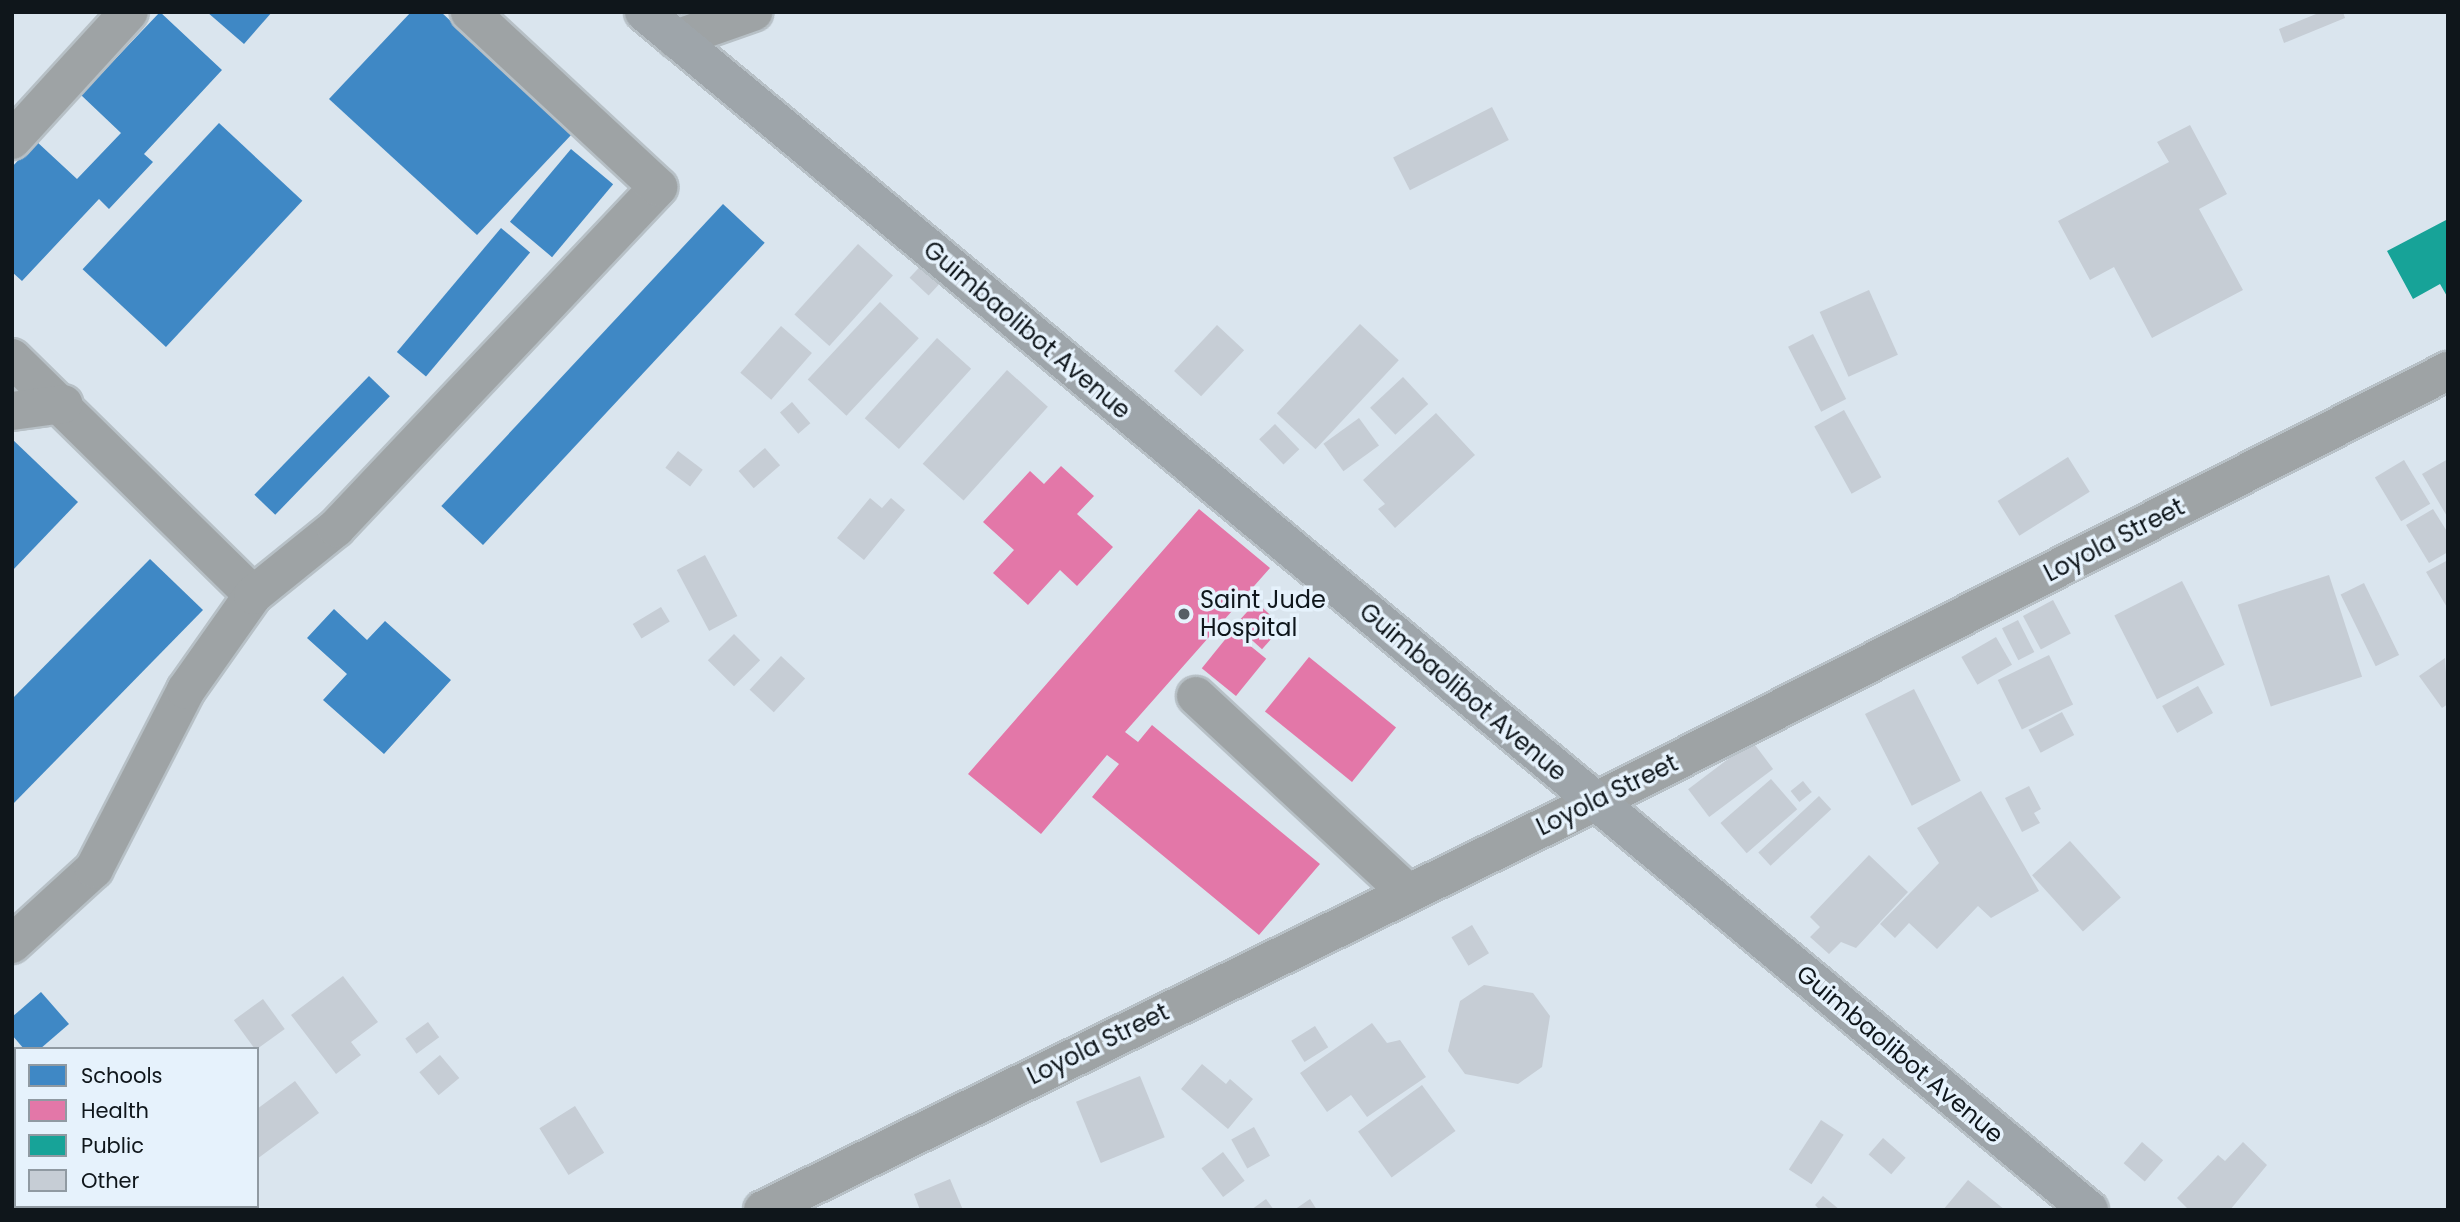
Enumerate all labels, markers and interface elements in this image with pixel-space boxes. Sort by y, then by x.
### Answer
street label: Guimbaolibot Avenue [918,235,1136,425]
street label: Loyola Street [2039,492,2189,588]
place label: Saint Jude Hospital [1200,586,1326,642]
street label: Guimbaolibot Avenue [1354,597,1572,787]
marker: Saint Jude Hospital [1174,604,1194,624]
street label: Loyola Street [1532,748,1682,842]
street label: Guimbaolibot Avenue [1791,959,2009,1149]
street label: Loyola Street [1023,997,1173,1091]
legend [14,1047,259,1208]
text: Schools [81,1061,163,1090]
text: Health [81,1096,149,1125]
text: Public [81,1131,144,1160]
text: Other [81,1166,139,1195]

